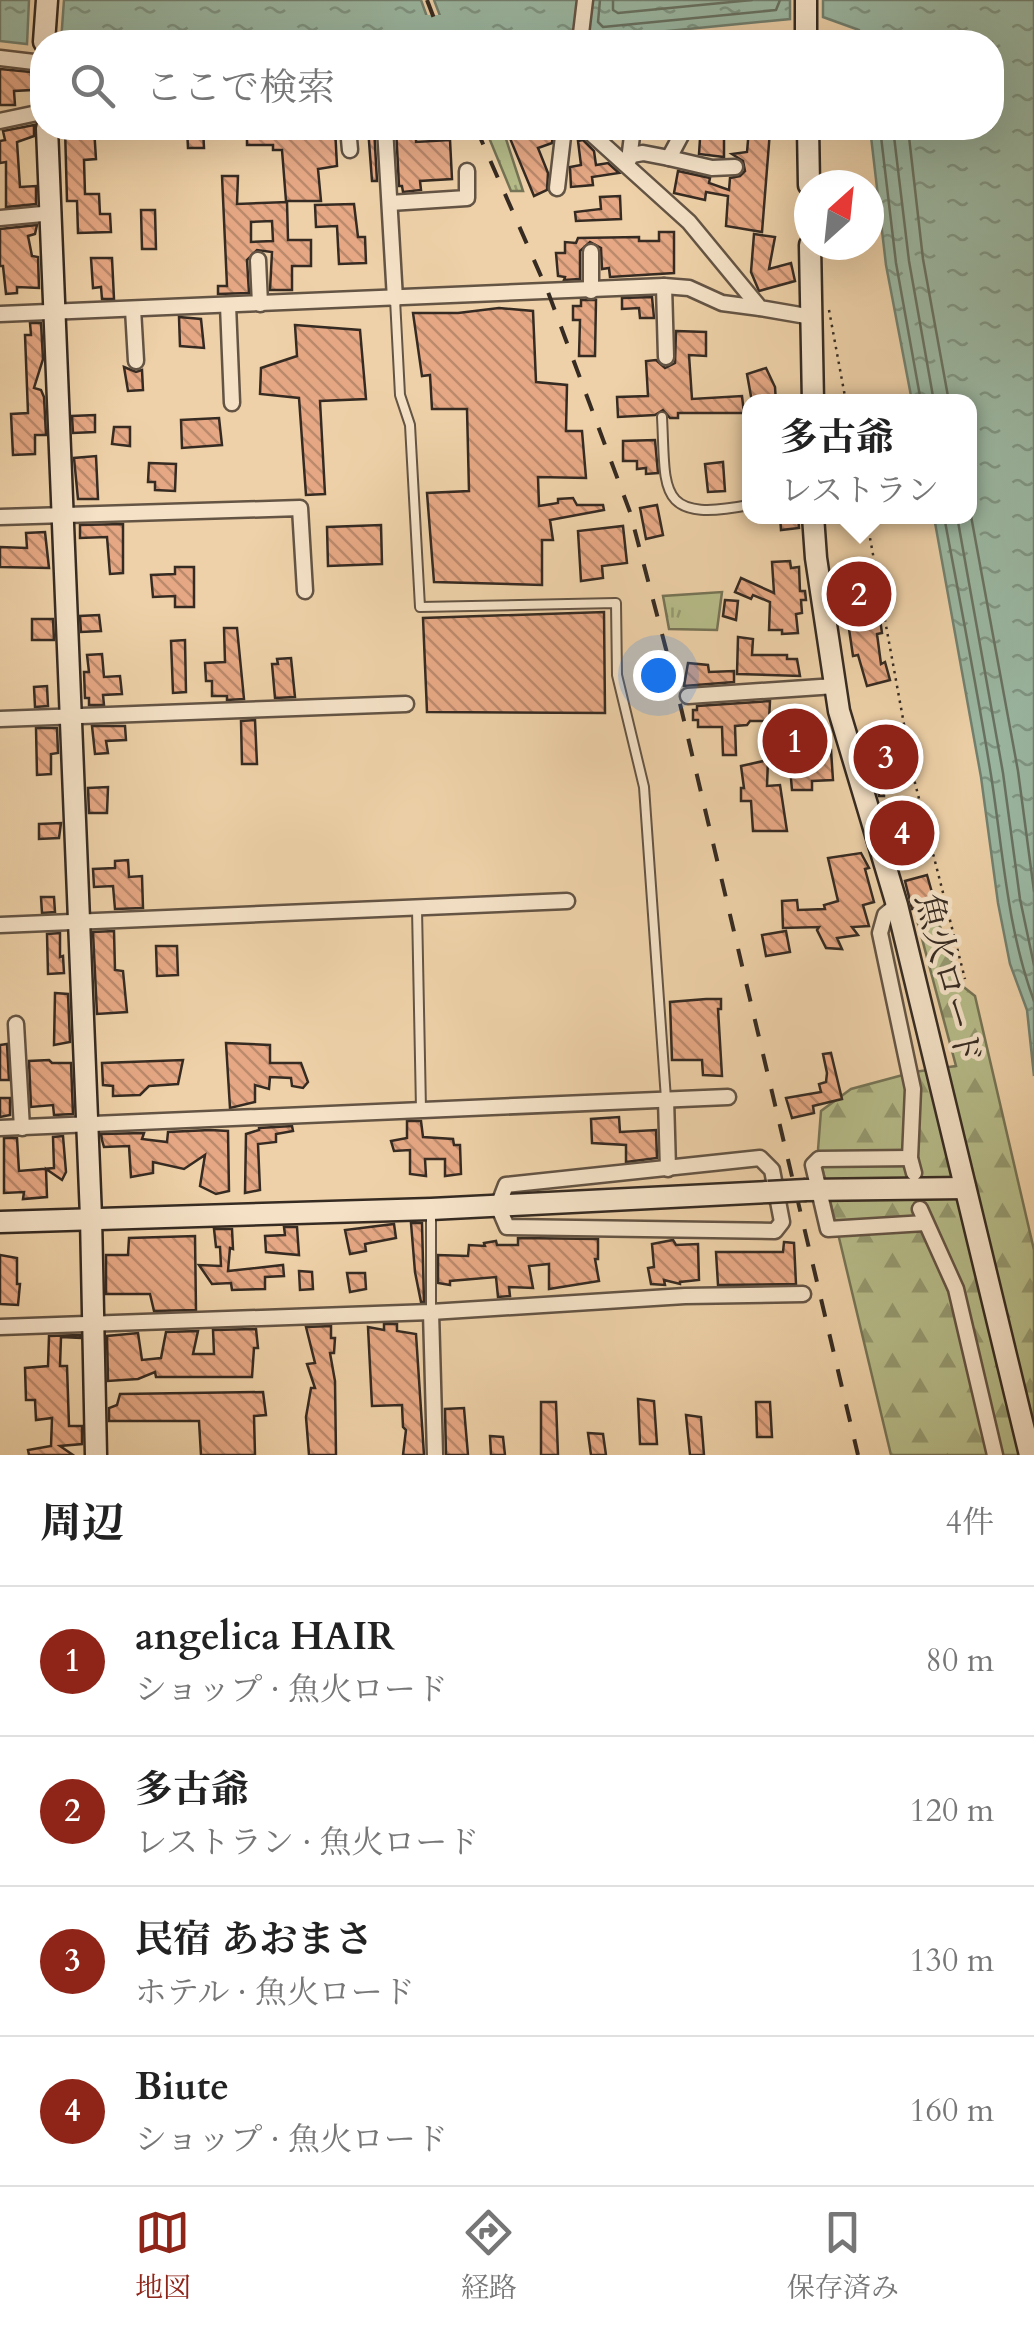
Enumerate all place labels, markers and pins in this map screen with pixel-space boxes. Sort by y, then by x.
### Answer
pin: 2 [826,556,892,632]
pin: 1 [762,704,828,778]
pin: 3 [854,720,918,794]
pin: 4 [870,796,934,870]

